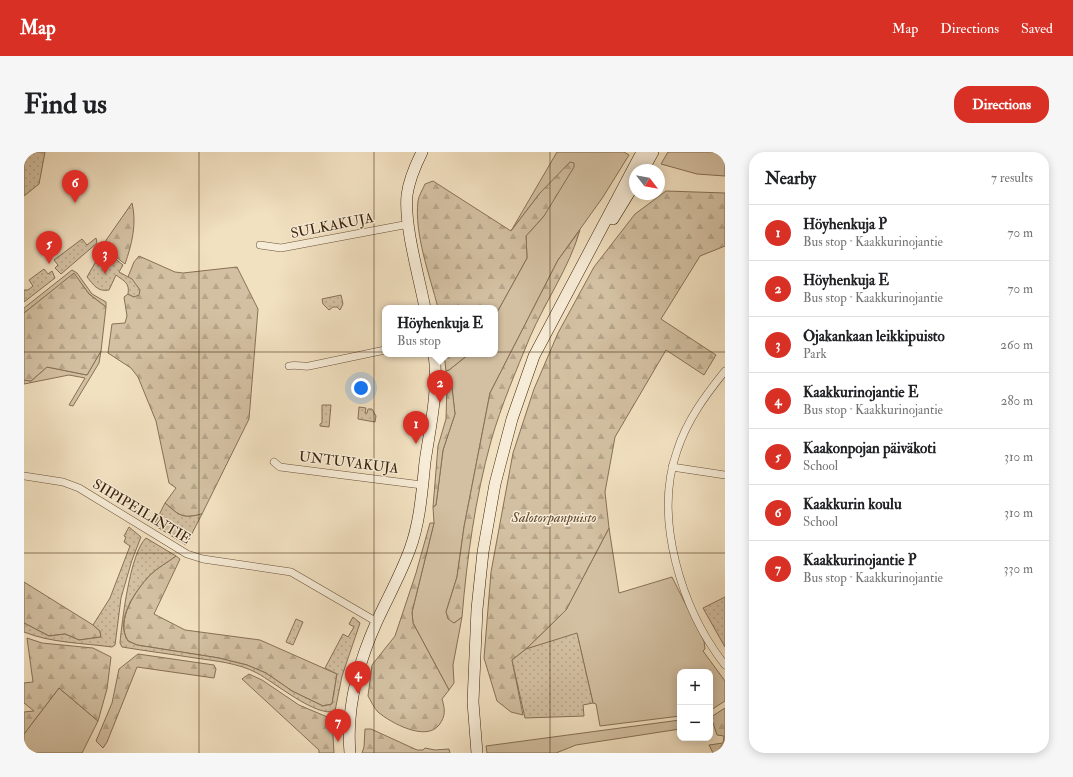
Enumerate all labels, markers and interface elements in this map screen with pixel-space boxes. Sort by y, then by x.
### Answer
text: Map [20,16,56,40]
text: Map [892,20,918,37]
text: Directions [940,20,999,37]
text: Saved [1021,20,1053,37]
button: Directions [954,86,1049,123]
text: Find us [24,87,107,122]
north arrow [629,164,665,200]
text: Nearby [765,168,816,189]
pin: 6 [62,170,88,203]
text: 7 results [991,170,1033,186]
street label: SULKAKUJA [289,209,375,242]
text: Höyhenkuja P [803,215,887,234]
text: 1 [776,225,780,241]
text: 70 m [1008,225,1033,241]
pin: 5 [36,231,62,264]
text: Bus stop · Kaakkurinojantie [803,234,943,250]
pin: 3 [92,241,118,274]
text: Höyhenkuja E [803,271,889,290]
text: 2 [775,281,781,297]
text: 70 m [1008,281,1033,297]
text: Bus stop · Kaakkurinojantie [803,290,943,306]
popup [382,305,498,357]
text: Höyhenkuja E [397,314,483,333]
text: Ojakankaan leikkipuisto [803,327,945,346]
text: Bus stop [397,333,441,349]
text: 3 [776,337,781,353]
text: 260 m [1000,337,1033,353]
text: Park [803,346,827,362]
pin: 2 [427,370,453,403]
your location [351,378,371,398]
text: Kaakkurinojantie E [803,383,919,402]
text: 4 [774,393,782,409]
text: 280 m [1001,393,1033,409]
text: Bus stop · Kaakkurinojantie [803,402,943,418]
pin: 1 [403,411,429,444]
text: Kaakonpojan päiväkoti [803,439,936,458]
street label: UNTUVAKUJA [298,448,400,477]
text: 5 [775,449,781,465]
text: 310 m [1004,449,1033,465]
text: School [803,458,838,474]
street label: SIIPIPEILINTIE [90,475,194,547]
text: Kaakkurin koulu [803,495,902,514]
text: 6 [775,505,781,521]
text: 310 m [1004,505,1033,521]
park label: Salotorpanpuisto [511,509,596,526]
text: School [803,514,838,530]
text: Kaakkurinojantie P [803,551,917,570]
text: 7 [775,561,781,577]
text: 330 m [1004,561,1033,577]
text: Bus stop · Kaakkurinojantie [803,570,943,586]
pin: 4 [345,661,371,694]
map controls [677,669,713,741]
button: + [677,669,713,705]
button: − [677,705,713,741]
pin: 7 [325,709,351,742]

